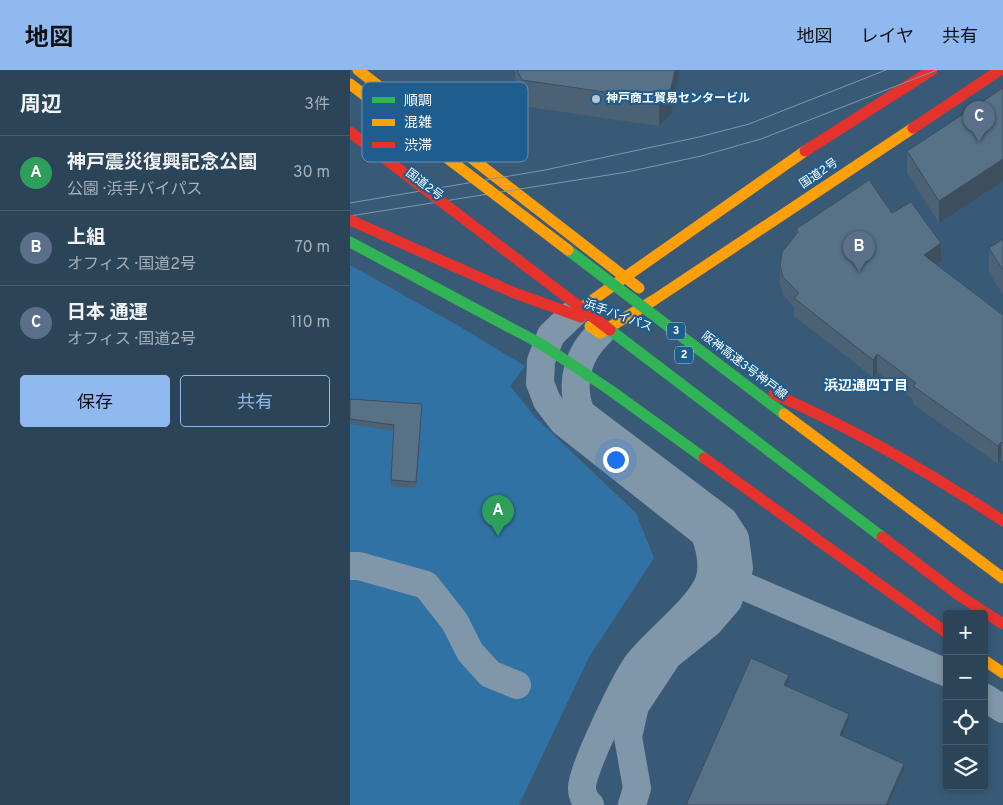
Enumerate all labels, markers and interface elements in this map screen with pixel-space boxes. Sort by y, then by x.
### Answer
text: 地図 [25,24,73,54]
text: 地図 [797,26,833,49]
text: レイヤ [861,26,914,49]
text: 共有 [942,26,978,49]
legend [362,82,528,162]
place label: 神戸商工貿易センタービル [606,91,750,107]
text: 周辺 [20,92,62,119]
text: 順調 [404,93,432,110]
marker: 神戸商工貿易センタービル [590,93,602,105]
text: 3件 [304,95,330,115]
pin: C [963,101,995,142]
text: 混雑 [404,114,432,132]
text: 渋滞 [404,138,432,155]
text: 神戸震災復興記念公園 [67,151,257,175]
street label: 国道2号 [797,155,841,193]
text: A [30,163,42,183]
text: 30 m [293,163,330,183]
street label: 国道2号 [402,166,446,204]
text: 公園 · 浜手バイパス [67,180,202,200]
text: 上組 [67,226,105,250]
pin: B [843,231,875,272]
text: B [30,238,42,258]
text: 70 m [295,238,330,258]
text: オフィス · 国道2号 [67,255,196,275]
street label: 浜手バイパス [582,296,654,336]
text: 日本 通運 [67,301,148,325]
text: C [31,313,41,333]
text: 110 m [290,313,330,333]
road number: 3 [667,322,685,340]
street label: 阪神高速3号神戸線 [698,329,790,403]
text: オフィス · 国道2号 [67,330,196,350]
road number: 2 [675,346,693,364]
button: 保存 [20,375,170,427]
button: 共有 [180,375,330,427]
district label: 浜辺通四丁目 [824,377,908,395]
your location [603,447,629,473]
pin: A [482,495,514,536]
map controls [943,610,988,790]
button: + [943,610,988,655]
button: − [943,655,988,700]
button: locate [943,700,988,745]
button: layers [943,745,988,790]

